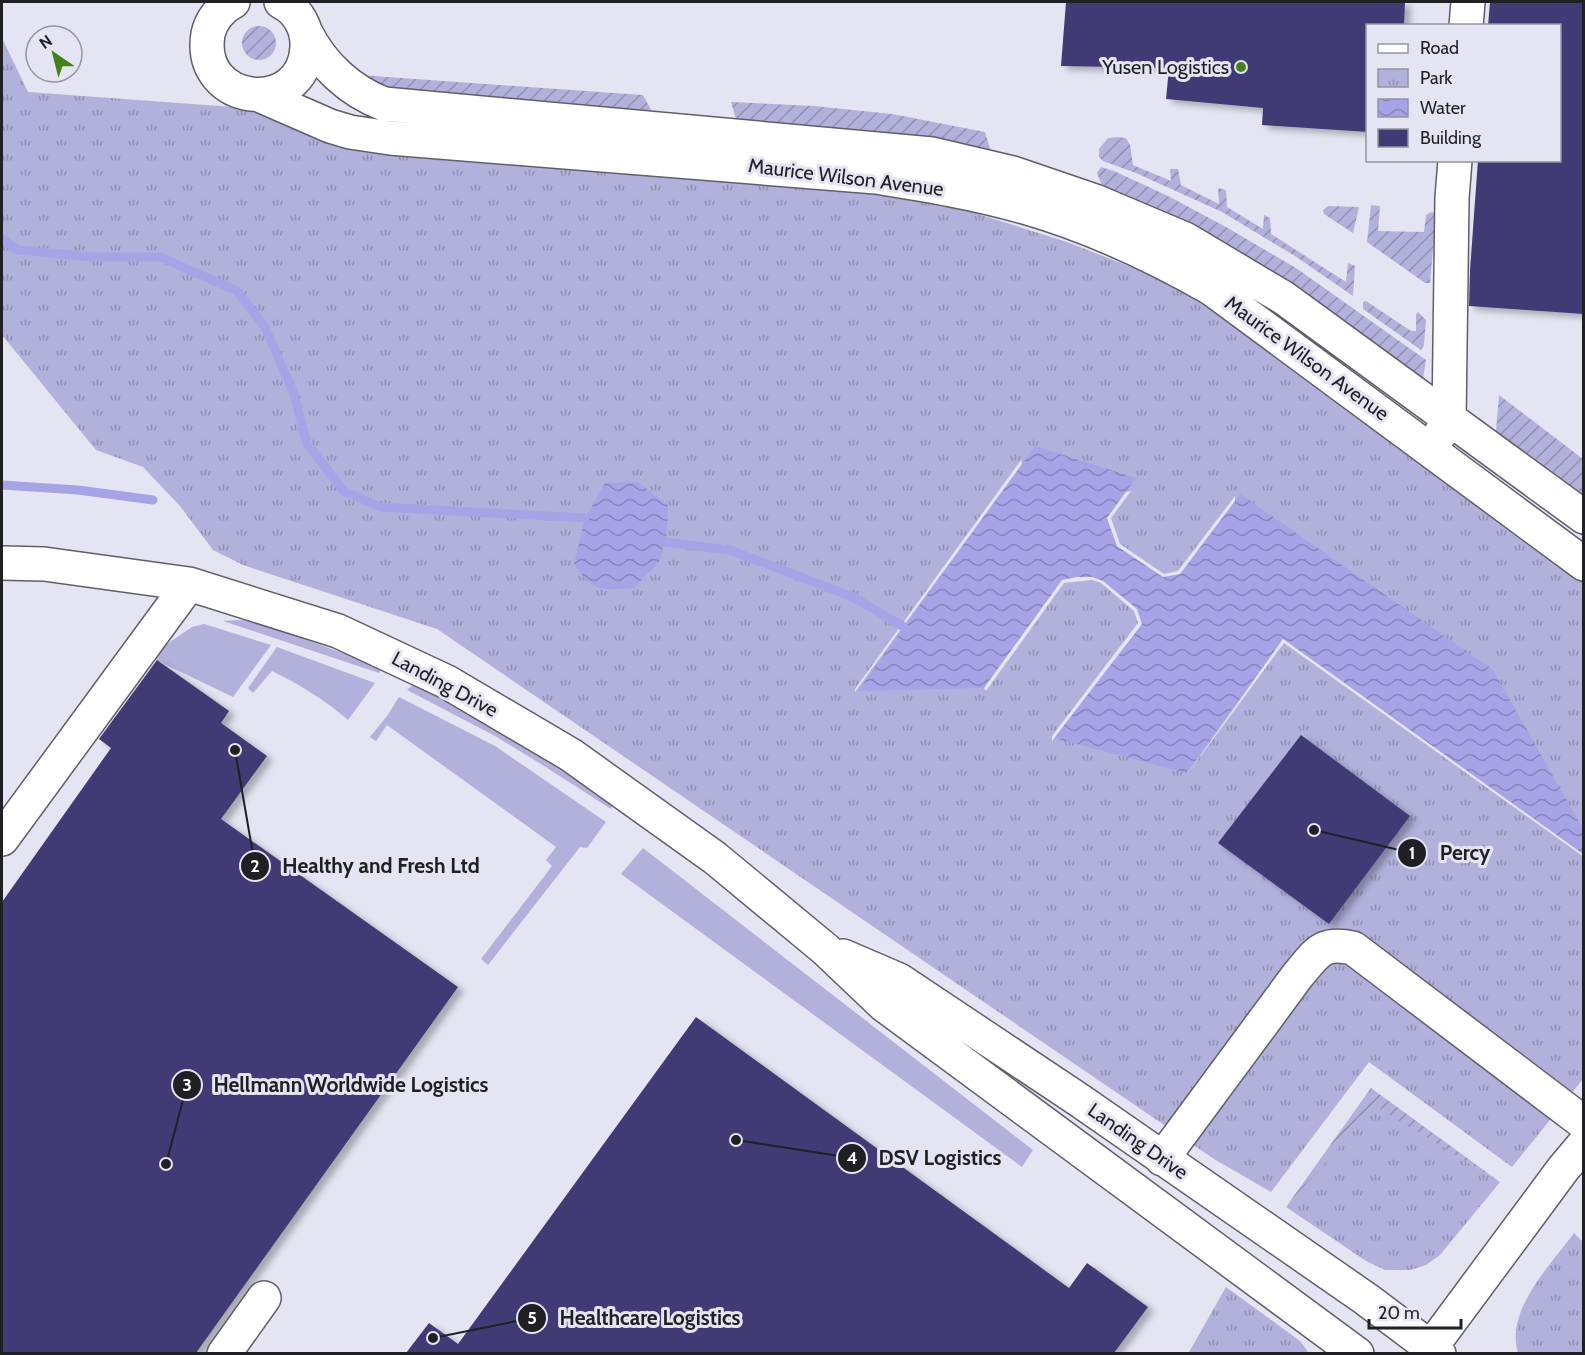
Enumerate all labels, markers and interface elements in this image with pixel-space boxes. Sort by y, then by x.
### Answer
north arrow [24,24,84,84]
legend [1366,24,1561,162]
text: N [36,31,56,53]
text: Road [1420,37,1459,59]
place label: Yusen Logistics [1101,55,1229,79]
marker: Yusen Logistics [1234,60,1248,74]
text: Park [1420,67,1453,89]
text: Water [1420,97,1466,119]
text: Building [1420,127,1482,149]
street label: Maurice Wilson Avenue [747,153,945,201]
street label: Maurice Wilson Avenue [1220,291,1394,425]
street label: Landing Drive [388,646,502,722]
callout: Percy [1397,833,1502,872]
text: Percy [1440,840,1491,865]
text: 1 [1409,842,1415,864]
callout: Healthy and Fresh Ltd [240,847,492,886]
text: Healthy and Fresh Ltd [282,853,480,878]
text: 2 [250,855,260,877]
callout: Hellmann Worldwide Logistics [172,1065,501,1104]
text: Hellmann Worldwide Logistics [213,1072,489,1097]
text: 3 [182,1074,192,1096]
street label: Landing Drive [1083,1098,1193,1184]
callout: DSV Logistics [837,1139,1014,1178]
text: DSV Logistics [879,1145,1002,1170]
text: 4 [846,1147,858,1169]
scale bar [1369,1292,1460,1330]
callout: Healthcare Logistics [517,1298,752,1337]
text: 20 m [1378,1302,1420,1324]
text: Healthcare Logistics [560,1305,741,1330]
text: 5 [527,1307,537,1329]

